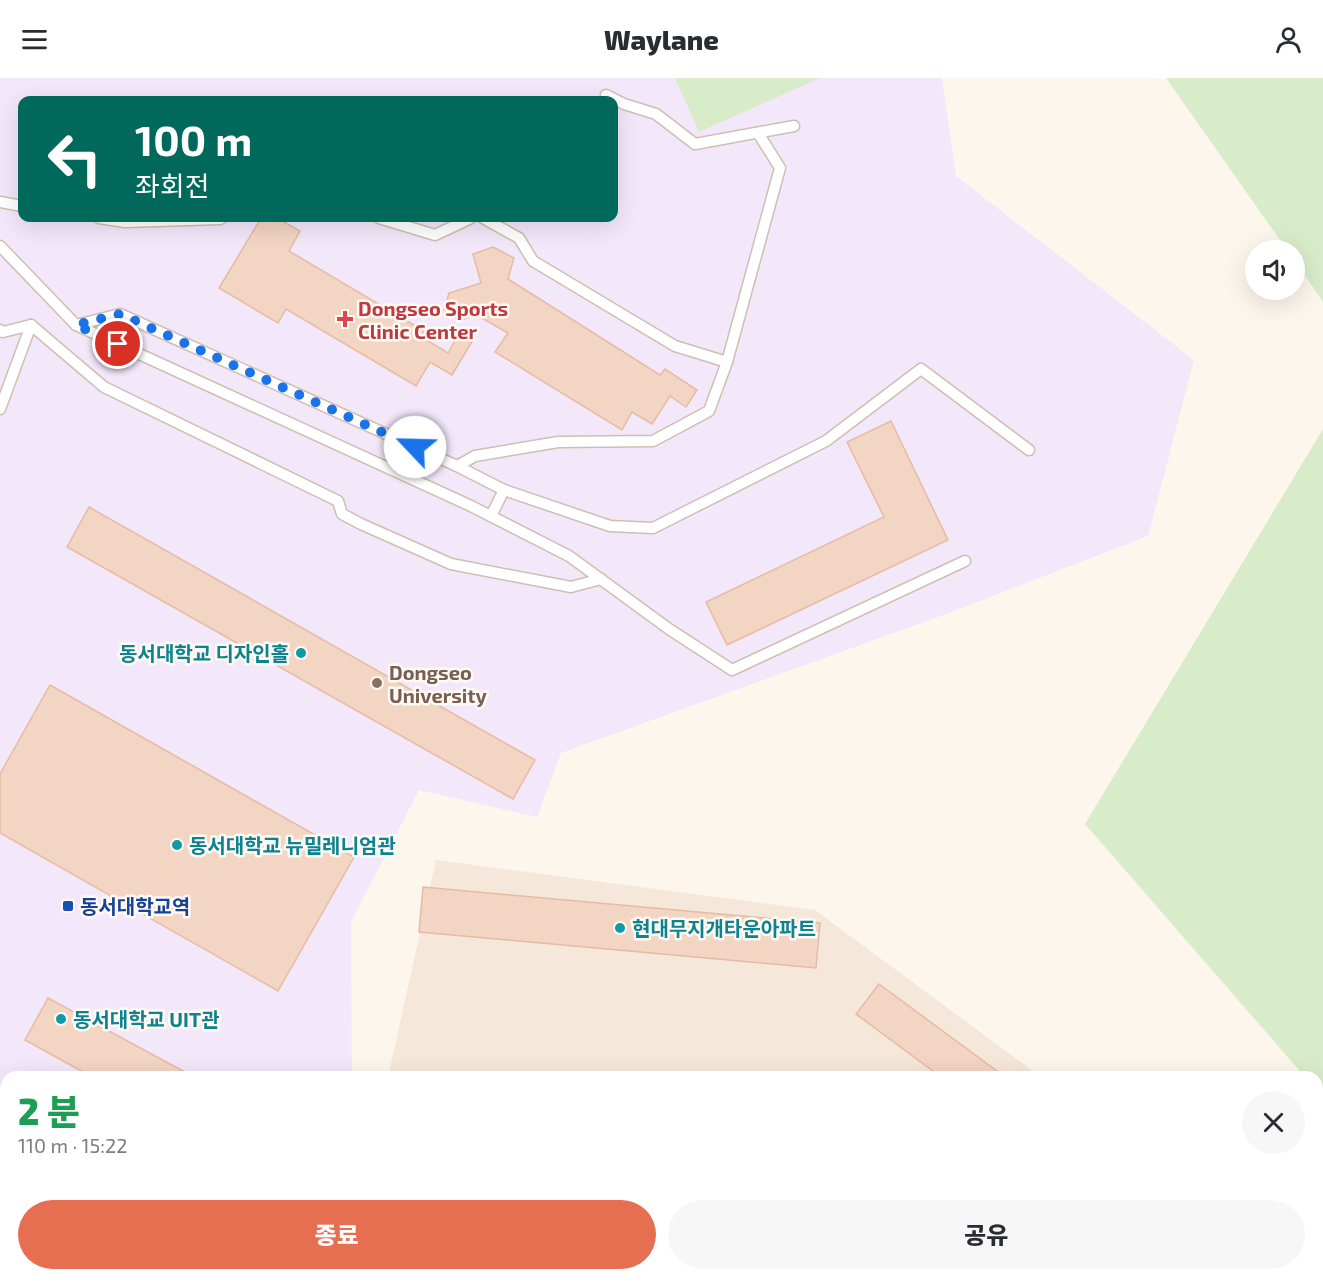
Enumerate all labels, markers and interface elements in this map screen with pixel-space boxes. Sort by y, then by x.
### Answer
icon: menu [18,23,51,56]
text: Waylane [604,23,719,55]
icon: person [1272,23,1305,56]
text: 100 m [135,114,252,164]
icon: left [36,120,114,198]
text: 좌회전 [135,169,210,201]
map controls [1245,240,1305,300]
button: sound [1245,240,1305,300]
place label: Dongseo Sports Clinic Center [358,296,508,343]
marker: Dongseo Sports Clinic Center [336,310,354,328]
pin [92,318,143,369]
icon: arrive [101,327,134,360]
position arrow [383,415,447,479]
place label: 동서대학교 디자인홀 [119,641,289,665]
marker: 동서대학교 디자인홀 [294,646,308,660]
place label: Dongseo University [389,660,488,708]
marker: Dongseo University [370,676,384,690]
place label: 동서대학교 뉴밀레니엄관 [189,833,396,857]
marker: 동서대학교 뉴밀레니엄관 [170,838,184,852]
place label: 동서대학교역 [80,894,190,918]
marker: 동서대학교역 [61,899,75,913]
place label: 현대무지개타운아파트 [632,916,816,940]
marker: 현대무지개타운아파트 [613,921,627,935]
place label: 동서대학교 UIT관 [73,1007,220,1031]
marker: 동서대학교 UIT관 [54,1012,68,1026]
text: 2 분 [18,1089,80,1132]
button: close [1242,1091,1305,1154]
text: 110 m · 15:22 [18,1133,127,1157]
button: 종료 [18,1200,656,1269]
button: 공유 [668,1200,1305,1269]

